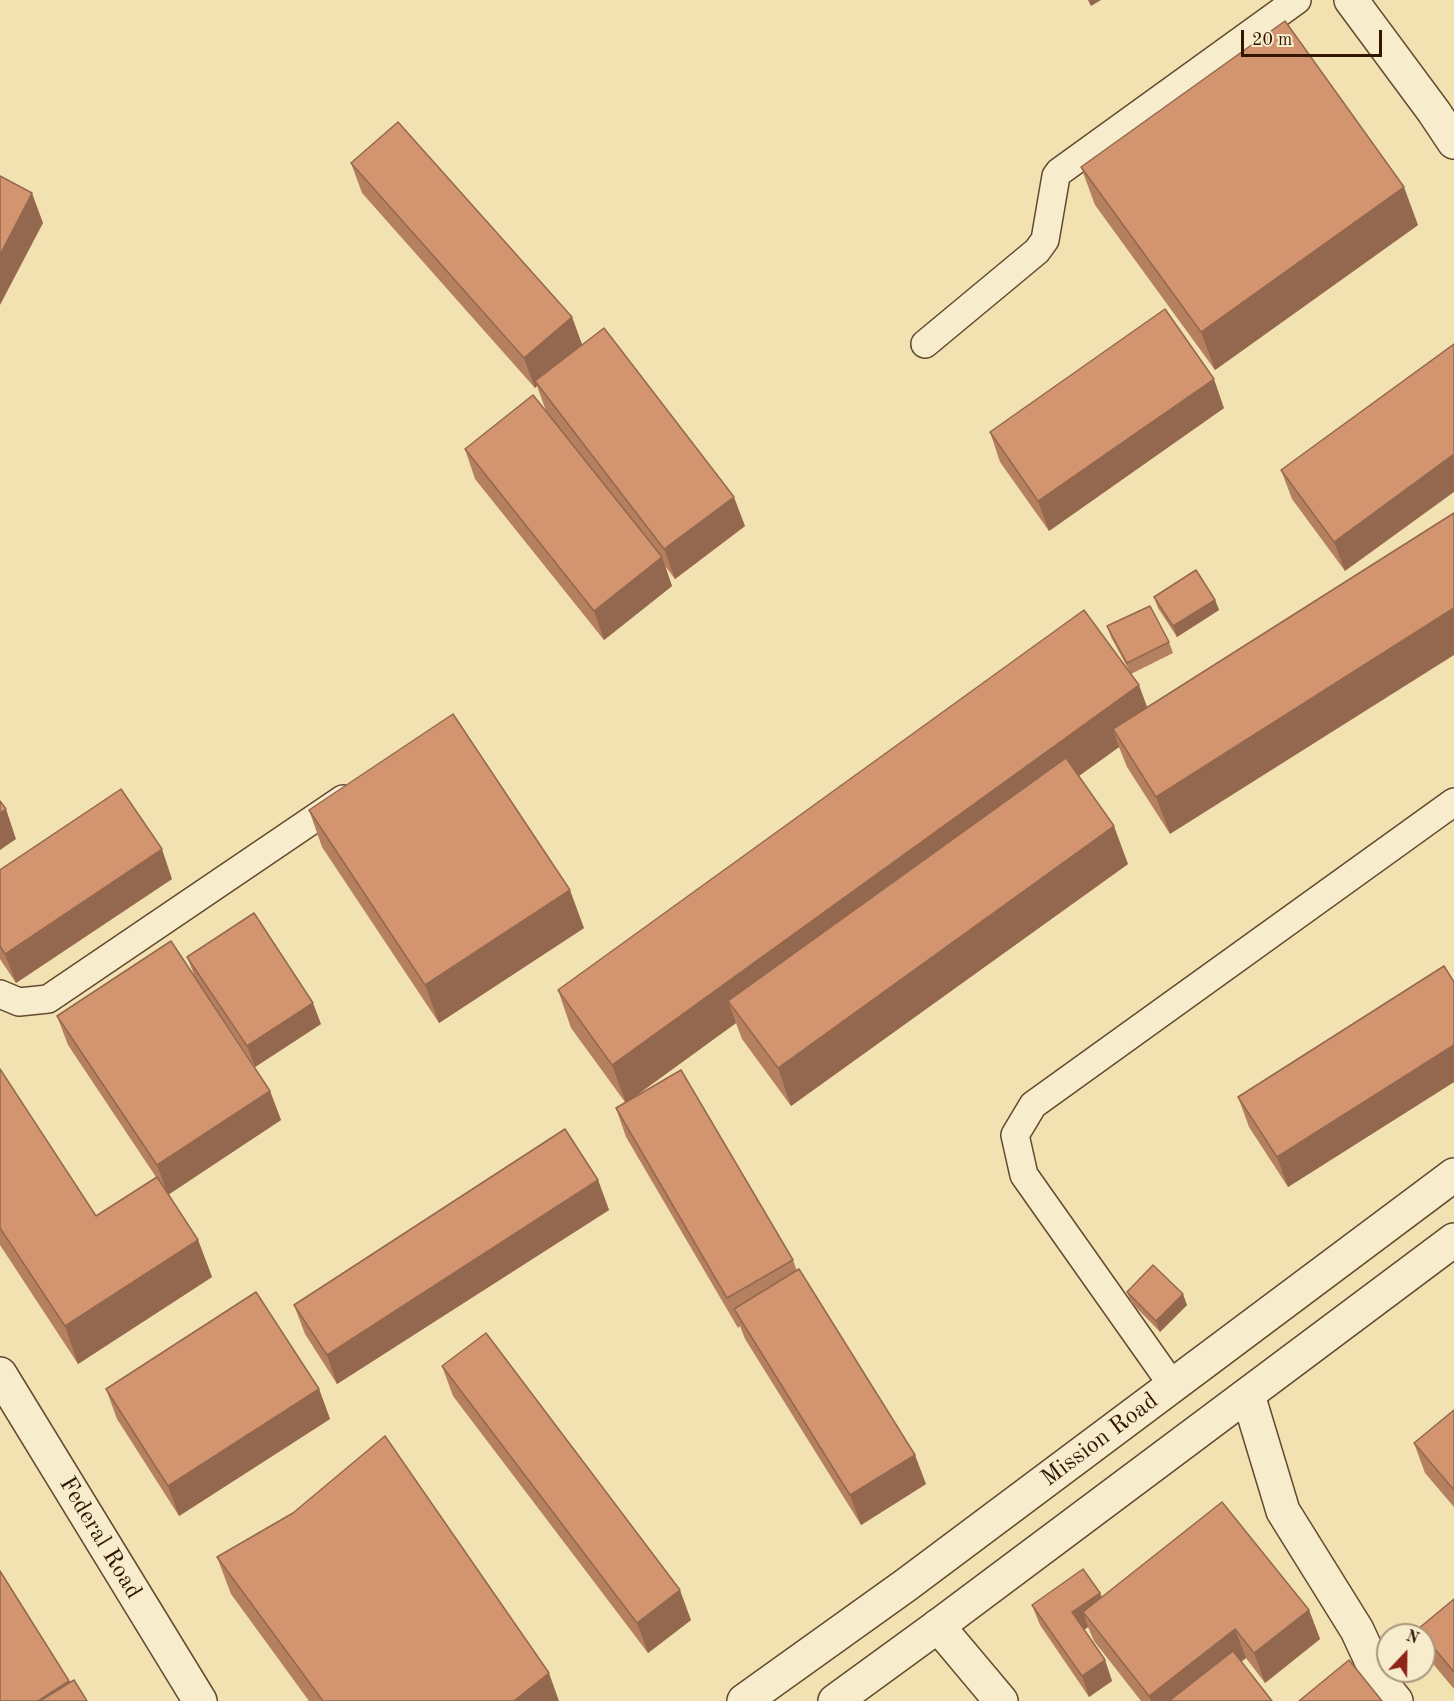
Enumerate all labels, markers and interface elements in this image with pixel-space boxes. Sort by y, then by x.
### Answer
scale bar [1244,18,1385,56]
text: 20 m [1252,31,1292,49]
street label: Mission Road [1036,1387,1164,1493]
street label: Federal Road [52,1472,148,1604]
north arrow [1376,1623,1436,1683]
text: N [1403,1628,1421,1648]

